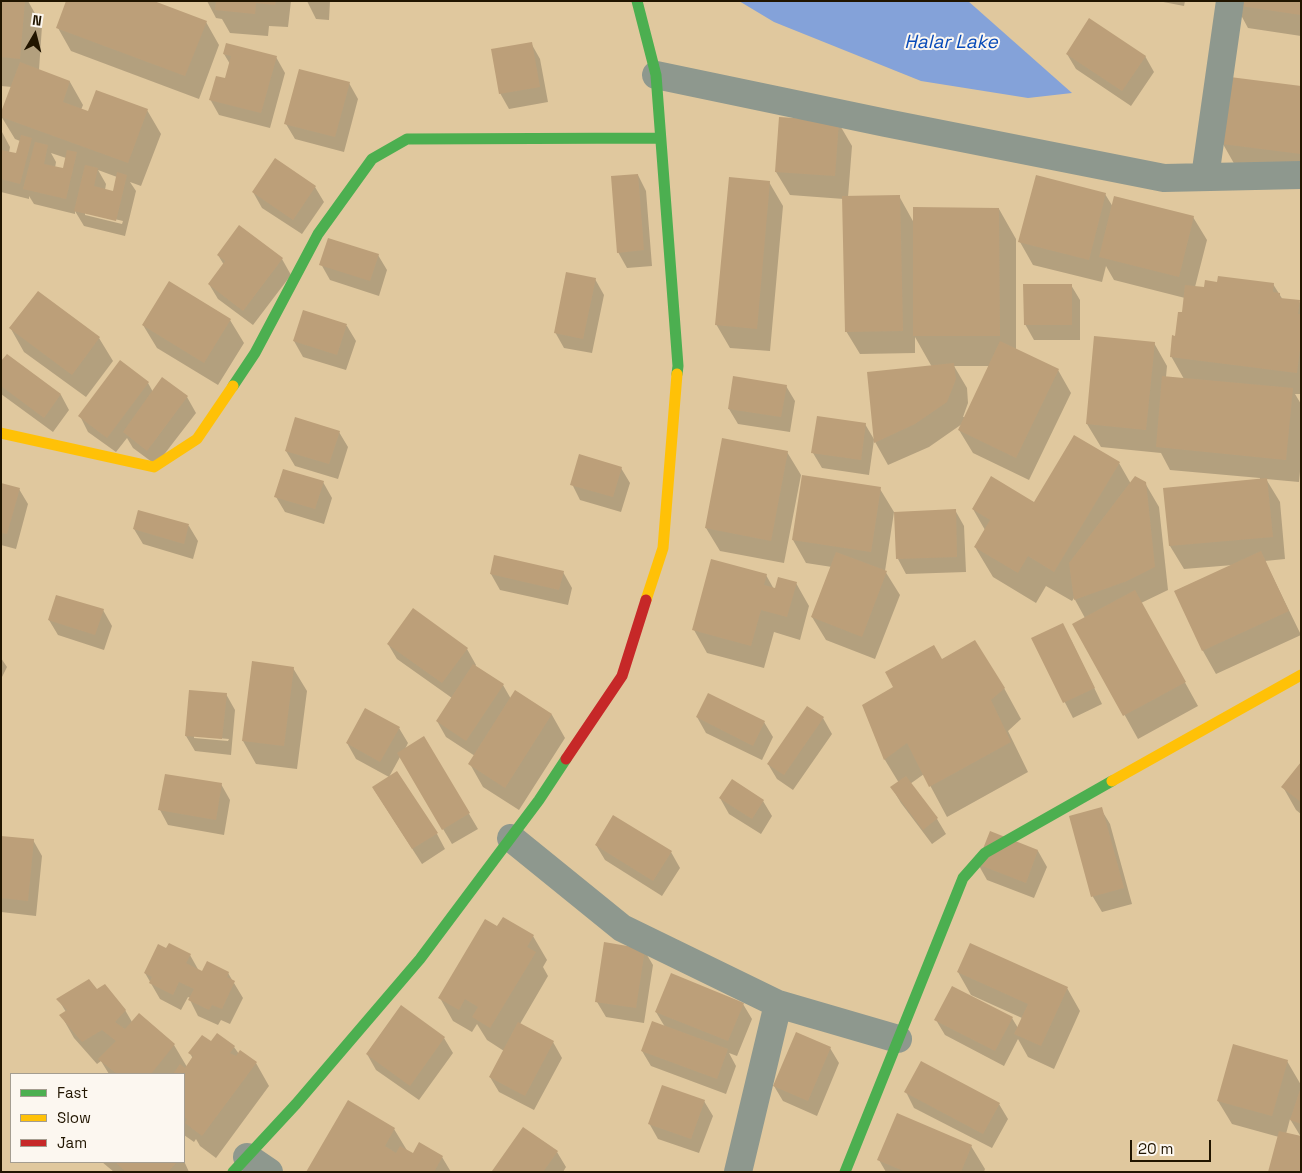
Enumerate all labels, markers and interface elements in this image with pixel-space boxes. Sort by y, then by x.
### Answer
north arrow [10,10,60,60]
text: N [31,11,43,30]
water label: Halar Lake [904,32,998,54]
legend [10,1073,185,1163]
text: Fast [57,1083,88,1102]
text: Slow [57,1108,91,1127]
scale bar [1132,1130,1213,1162]
text: Jam [57,1133,87,1152]
text: 20 m [1138,1139,1173,1158]

